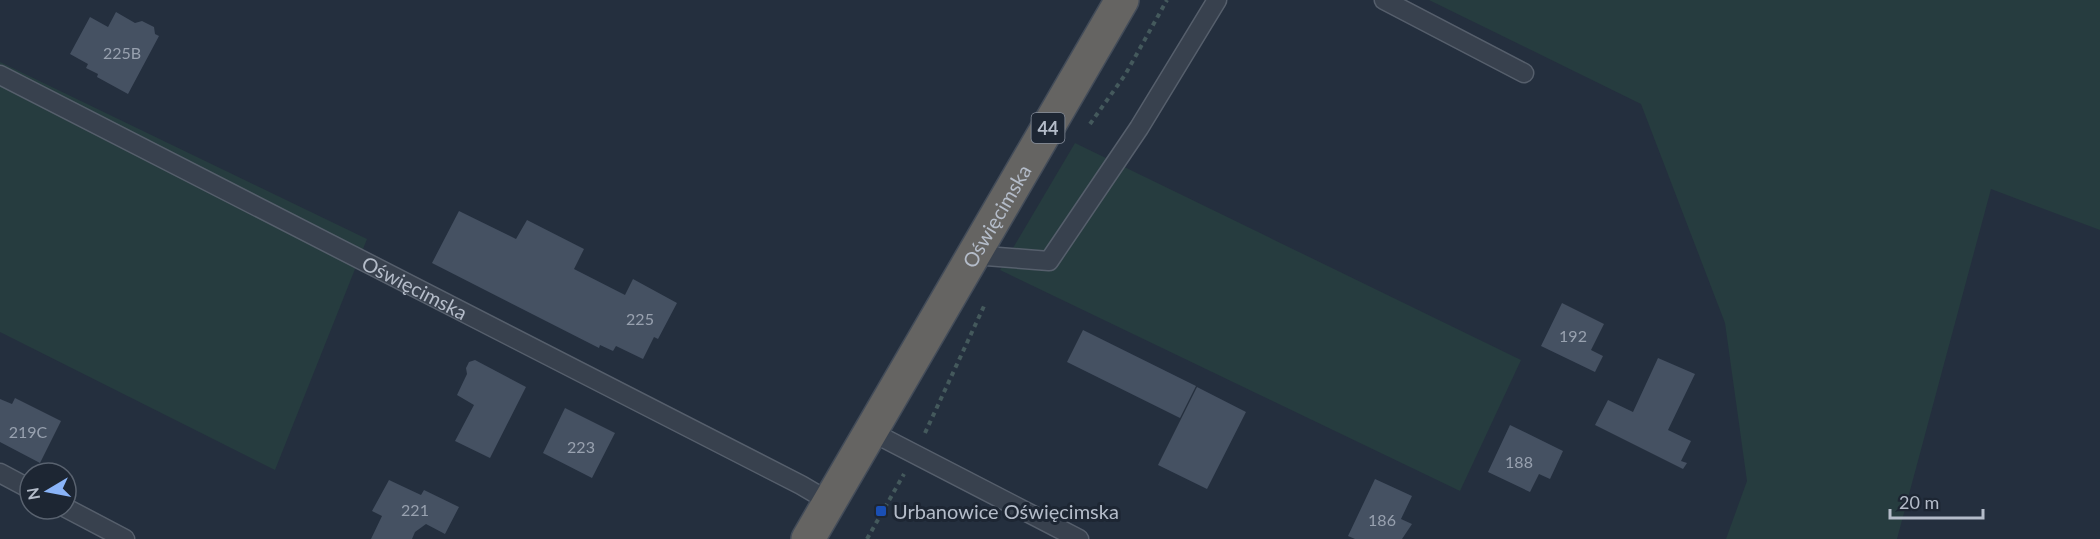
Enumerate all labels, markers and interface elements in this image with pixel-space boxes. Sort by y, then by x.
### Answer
house number: 225B [103,43,141,62]
road number: 44 [1032,113,1064,143]
street label: Oświęcimska [957,160,1036,272]
street label: Oświęcimska [358,250,472,324]
house number: 225 [626,309,654,328]
house number: 192 [1559,326,1587,345]
house number: 219C [9,422,48,441]
house number: 223 [567,437,595,456]
house number: 188 [1505,452,1533,471]
north arrow [18,461,78,521]
scale bar [1890,482,1983,520]
text: N [22,486,43,501]
text: 20 m [1899,491,1939,513]
place label: Urbanowice Oświęcimska [893,499,1119,523]
house number: 221 [401,500,429,519]
marker: Urbanowice Oświęcimska [874,504,888,518]
house number: 186 [1368,510,1396,529]

